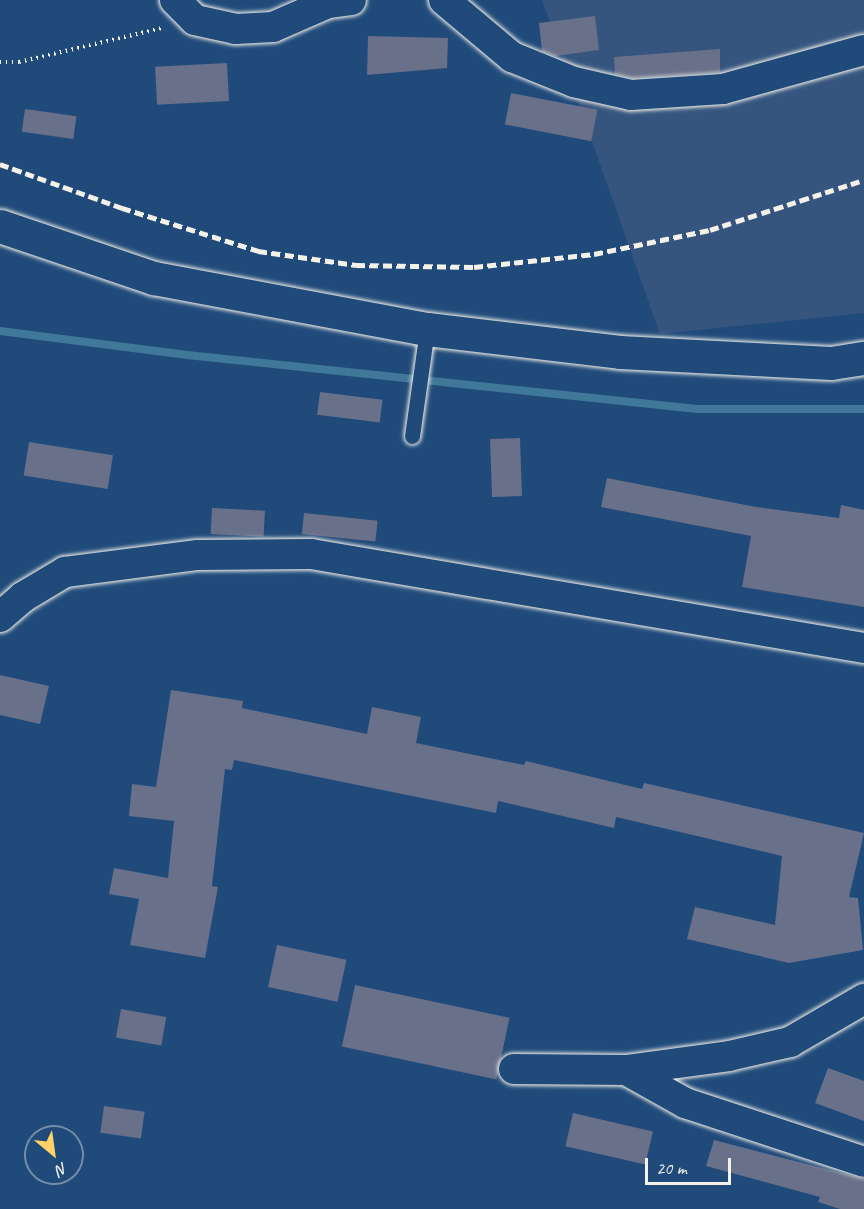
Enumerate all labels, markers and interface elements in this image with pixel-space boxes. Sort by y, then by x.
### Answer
north arrow [24,1125,84,1185]
scale bar [648,1146,734,1184]
text: 20 m [656,1157,687,1179]
text: N [53,1158,71,1180]

